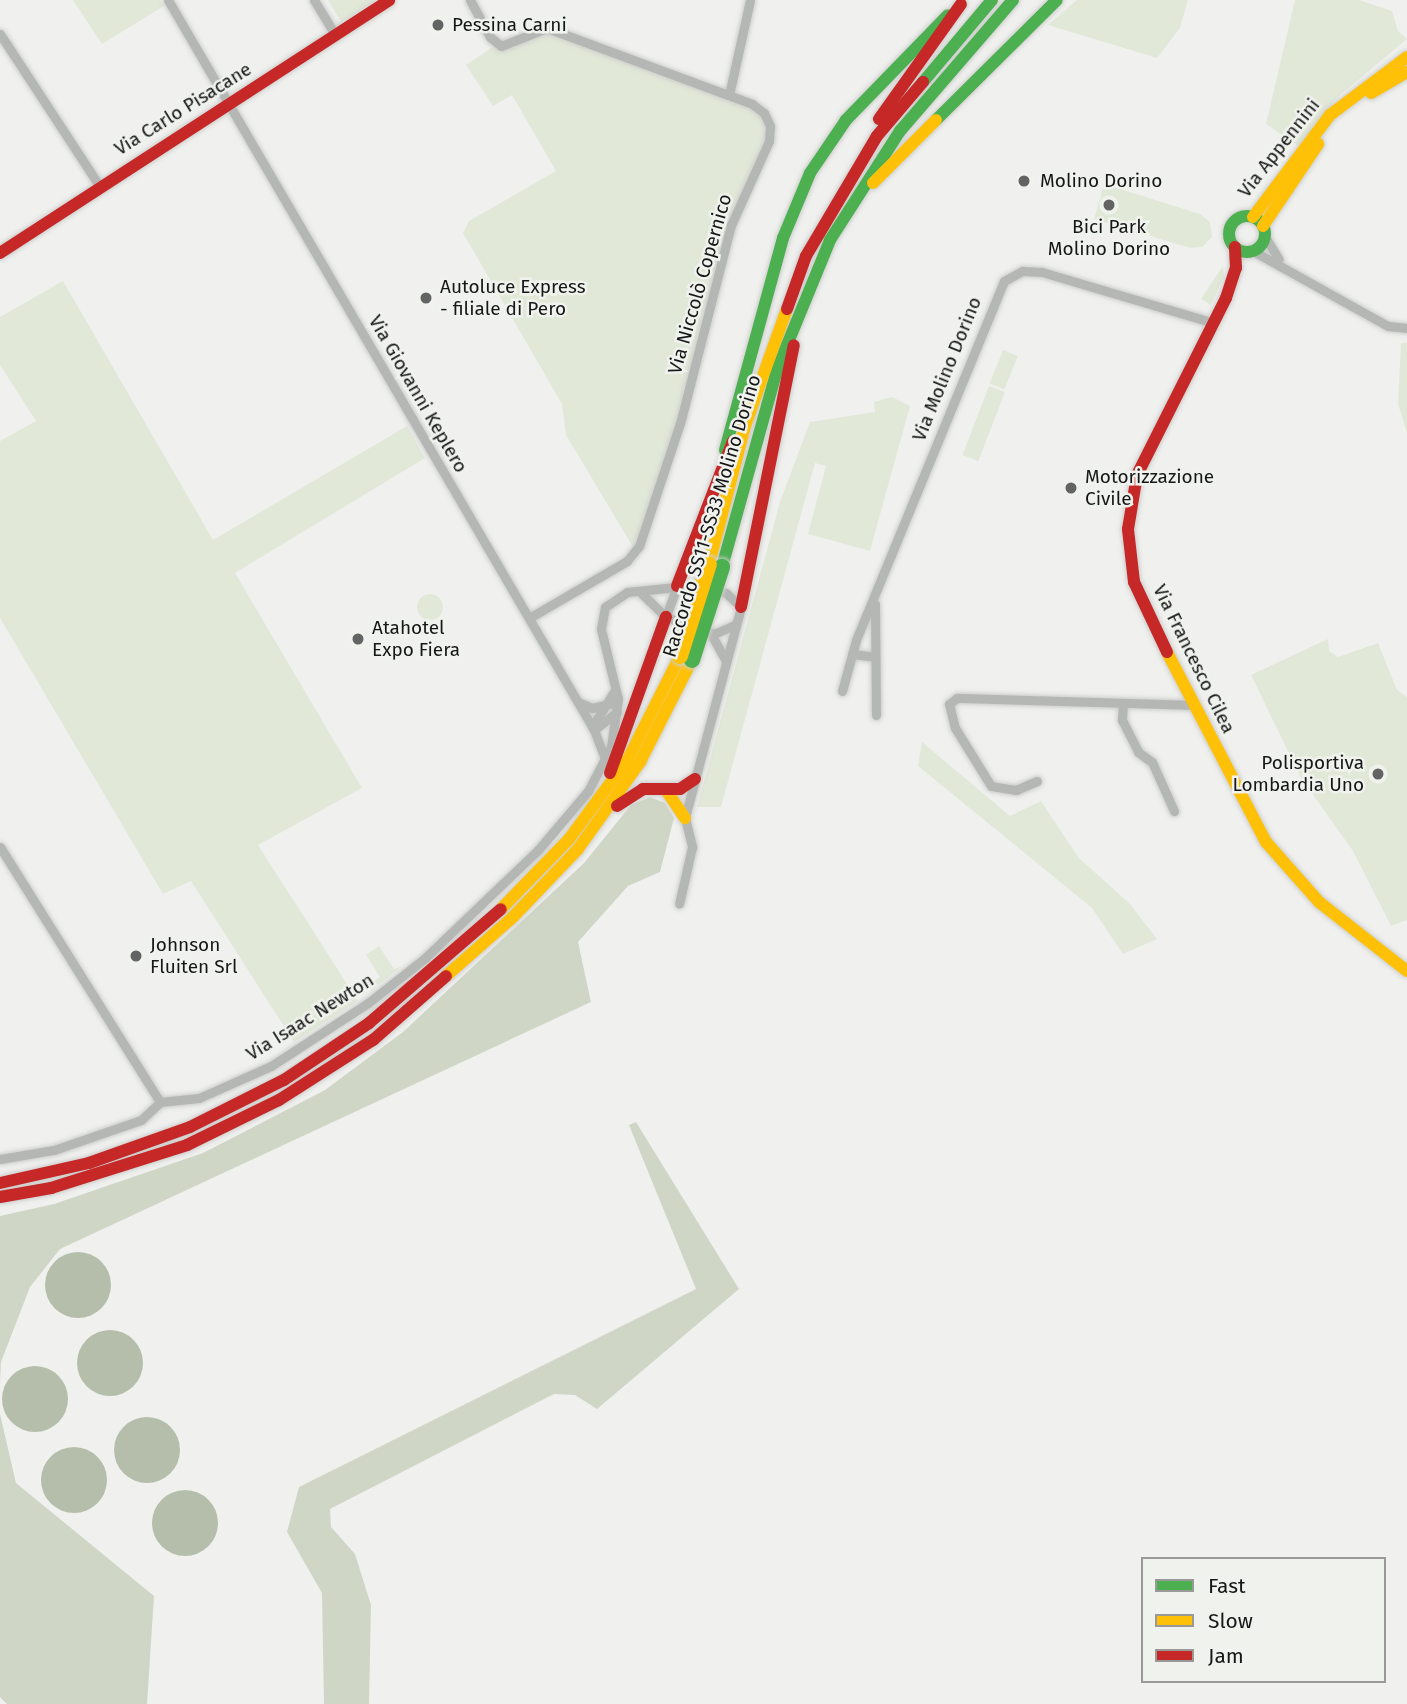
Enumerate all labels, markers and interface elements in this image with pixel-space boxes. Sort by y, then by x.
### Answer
place label: Pessina Carni [452,14,567,36]
marker: Pessina Carni [430,17,446,33]
street label: Via Carlo Pisacane [110,58,256,160]
street label: Via Appennini [1233,94,1325,202]
place label: Molino Dorino [1040,170,1162,192]
marker: Molino Dorino [1014,171,1034,191]
street label: Via Niccolò Copernico [663,191,737,377]
marker: Bici Park Molino Dorino [1101,197,1117,213]
place label: Bici Park Molino Dorino [1048,216,1170,260]
place label: Autoluce Express - filiale di Pero [440,276,586,320]
marker: Autoluce Express - filiale di Pero [418,290,434,306]
street label: Via Molino Dorino [908,294,986,444]
street label: Via Giovanni Keplero [364,311,472,477]
street label: Raccordo SS11-SS33 Molino Dorino [658,372,766,660]
place label: Motorizzazione Civile [1085,466,1214,510]
marker: Motorizzazione Civile [1063,480,1079,496]
street label: Via Francesco Cilea [1148,581,1240,737]
place label: Atahotel Expo Fiera [372,617,460,661]
marker: Atahotel Expo Fiera [350,631,366,647]
place label: Polisportiva Lombardia Uno [1233,752,1364,796]
marker: Polisportiva Lombardia Uno [1370,766,1386,782]
place label: Johnson Fluiten Srl [150,934,237,978]
marker: Johnson Fluiten Srl [128,948,144,964]
street label: Via Isaac Newton [242,969,378,1065]
legend [1141,1557,1386,1683]
text: Fast [1208,1573,1246,1599]
text: Slow [1208,1608,1253,1634]
text: Jam [1208,1643,1244,1669]

